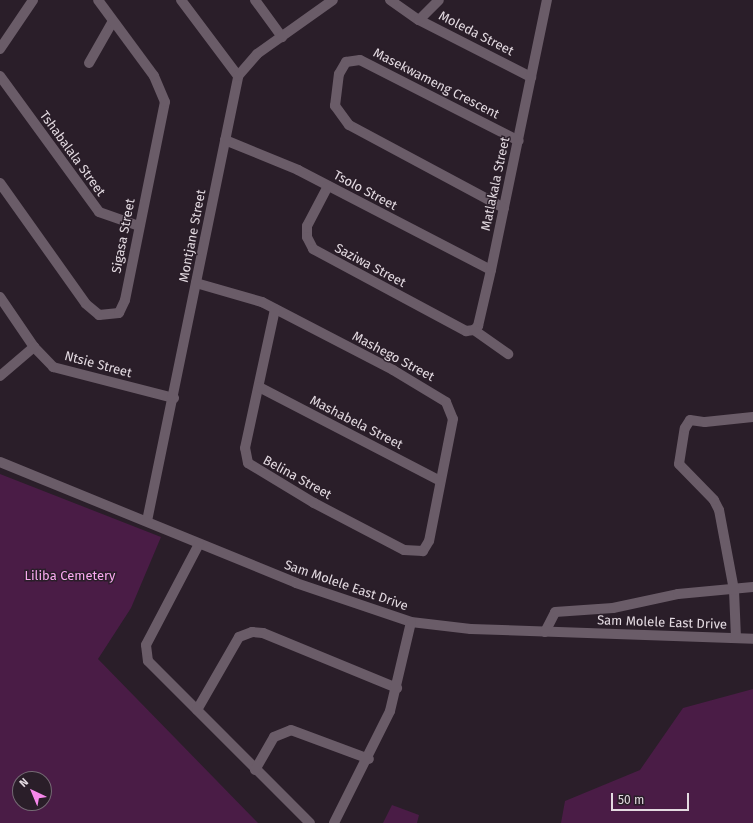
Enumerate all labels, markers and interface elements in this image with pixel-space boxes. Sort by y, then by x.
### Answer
street label: Moleda Street [436,8,516,60]
street label: Masekwameng Crescent [370,45,502,123]
street label: Tshabalala Street [36,108,108,200]
street label: Matlakala Street [478,136,514,232]
street label: Tsolo Street [331,168,399,214]
street label: Montjane Street [176,188,210,284]
street label: Sigasa Street [109,197,139,275]
street label: Saziwa Street [332,241,408,291]
street label: Mashego Street [349,329,437,385]
street label: Ntsie Street [63,349,133,381]
street label: Mashabela Street [307,393,405,453]
street label: Belina Street [260,453,334,503]
street label: Sam Molele East Drive [282,557,410,615]
park label: Liliba Cemetery [24,568,116,584]
street label: Sam Molele East Drive [597,613,727,633]
north arrow [12,771,52,811]
text: N [17,776,31,790]
scale bar [613,785,691,811]
text: 50 m [618,793,644,807]

